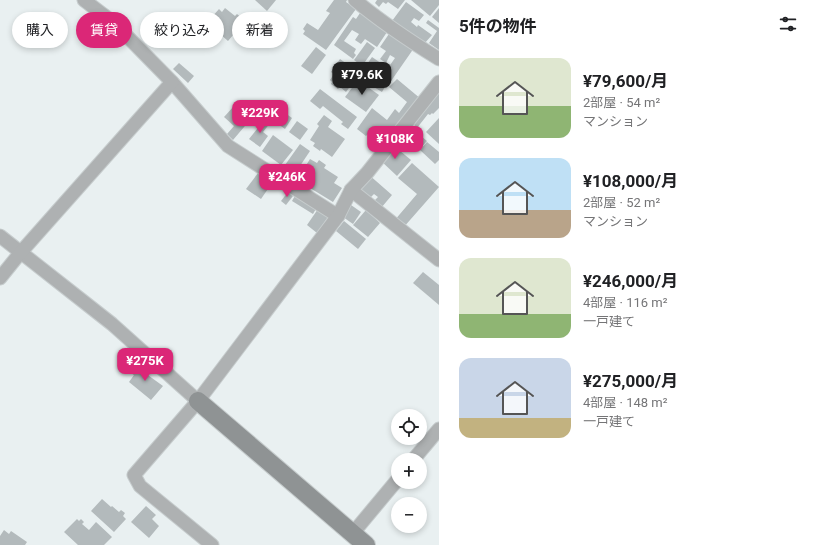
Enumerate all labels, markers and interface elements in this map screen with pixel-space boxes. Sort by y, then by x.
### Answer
chip: 購入 [12,12,68,48]
chip: 賃貸 [76,12,132,48]
chip: 絞り込み [140,12,224,48]
chip: 新着 [232,12,288,48]
icon: filters [777,13,799,35]
text: 5件の物件 [459,16,537,36]
pin: ¥79.6K [329,62,395,96]
text: ¥79.6K [341,67,383,82]
text: ¥79,600/月 [583,71,668,91]
icon: home [491,74,539,122]
text: 2部屋 · 54 m² [583,95,660,110]
pin: ¥229K [232,100,288,134]
text: ¥229K [241,105,279,120]
text: マンション [583,114,648,129]
pin: ¥108K [367,126,423,160]
text: ¥108K [376,131,414,146]
pin: ¥246K [259,164,315,198]
text: ¥246K [268,169,306,184]
text: ¥108,000/月 [583,171,678,191]
icon: home [491,174,539,222]
text: 2部屋 · 52 m² [583,195,660,210]
text: マンション [583,214,648,229]
text: ¥246,000/月 [583,271,678,291]
icon: home [491,274,539,322]
text: 4部屋 · 116 m² [583,295,667,310]
text: 一戸建て [583,314,635,329]
pin: ¥275K [117,348,173,382]
text: ¥275K [126,353,164,368]
text: ¥275,000/月 [583,371,678,391]
icon: home [491,374,539,422]
text: 4部屋 · 148 m² [583,395,667,410]
map controls [391,409,427,533]
button: locate [391,409,427,445]
text: 一戸建て [583,414,635,429]
button: + [391,453,427,489]
button: − [391,497,427,533]

